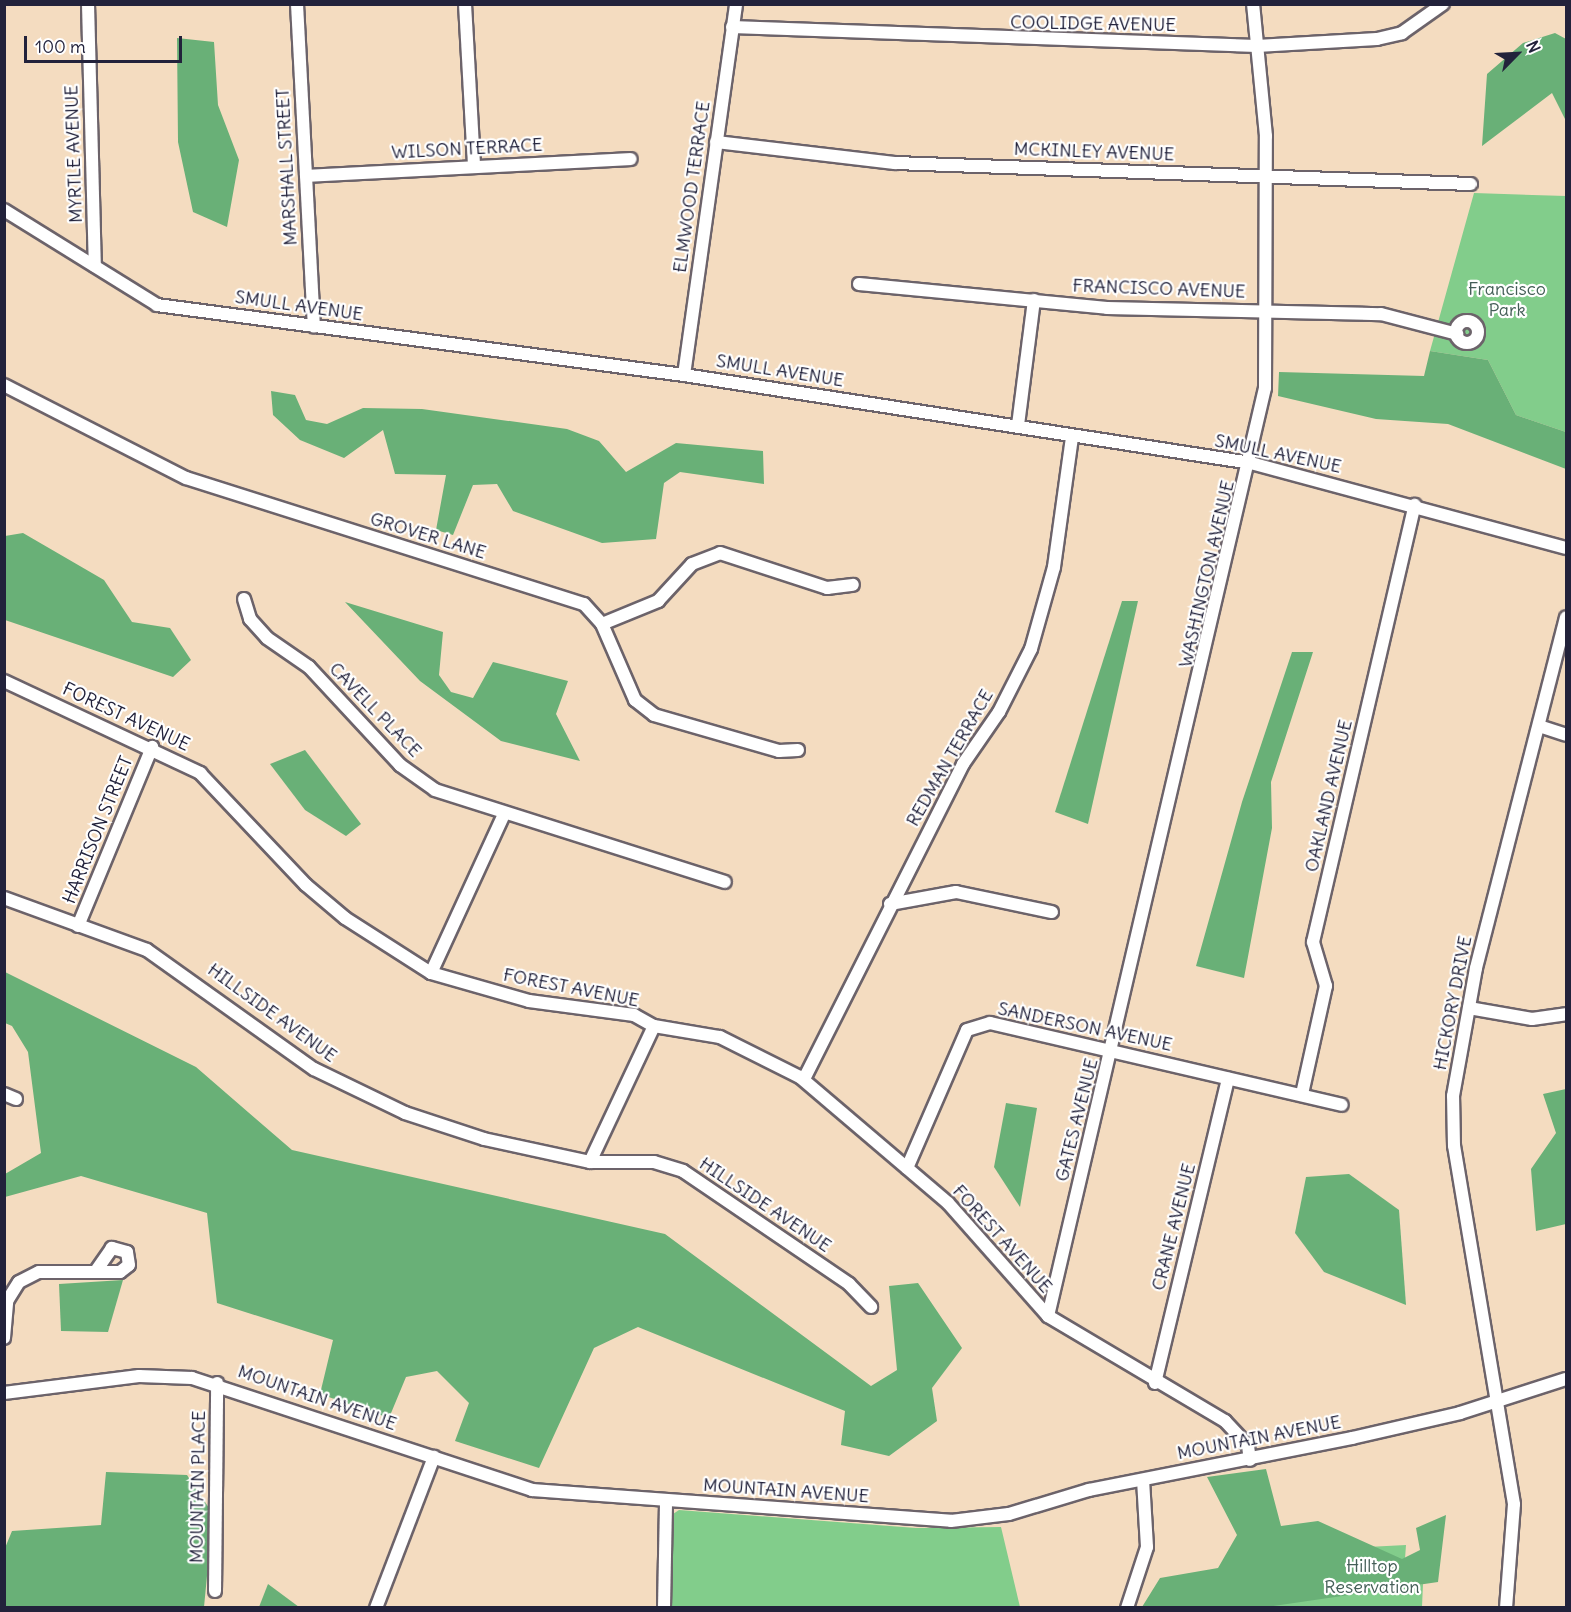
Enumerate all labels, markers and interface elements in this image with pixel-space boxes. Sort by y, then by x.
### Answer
street label: COOLIDGE AVENUE [1010,12,1176,36]
scale bar [27,24,184,62]
north arrow [1487,24,1547,84]
text: 100 m [35,35,86,58]
text: N [1522,38,1545,56]
street label: MYRTLE AVENUE [61,85,87,223]
street label: MARSHALL STREET [272,88,302,246]
street label: ELMWOOD TERRACE [669,100,715,274]
street label: WILSON TERRACE [391,134,543,164]
street label: MCKINLEY AVENUE [1013,138,1175,166]
street label: FRANCISCO AVENUE [1072,275,1246,303]
park label: Francisco Park [1468,279,1546,322]
street label: SMULL AVENUE [234,286,364,326]
street label: SMULL AVENUE [715,350,845,392]
street label: SMULL AVENUE [1213,430,1343,478]
street label: WASHINGTON AVENUE [1175,478,1239,670]
street label: GROVER LANE [367,508,489,564]
street label: CAVELL PLACE [325,658,425,762]
street label: FOREST AVENUE [59,678,193,756]
street label: REDMAN TERRACE [902,686,998,830]
street label: OAKLAND AVENUE [1301,718,1357,874]
street label: HARRISON STREET [59,753,137,907]
street label: HICKORY DRIVE [1429,934,1477,1072]
street label: HILLSIDE AVENUE [203,959,341,1067]
street label: FOREST AVENUE [501,964,641,1012]
street label: SANDERSON AVENUE [996,998,1174,1056]
street label: GATES AVENUE [1051,1056,1103,1184]
street label: HILLSIDE AVENUE [695,1153,835,1257]
street label: CRANE AVENUE [1148,1161,1200,1293]
street label: FOREST AVENUE [948,1181,1056,1297]
street label: MOUNTAIN AVENUE [235,1361,399,1435]
street label: MOUNTAIN PLACE [186,1411,210,1563]
street label: MOUNTAIN AVENUE [1175,1412,1343,1464]
street label: MOUNTAIN AVENUE [702,1474,870,1508]
park label: Hilltop Reservation [1324,1556,1420,1598]

